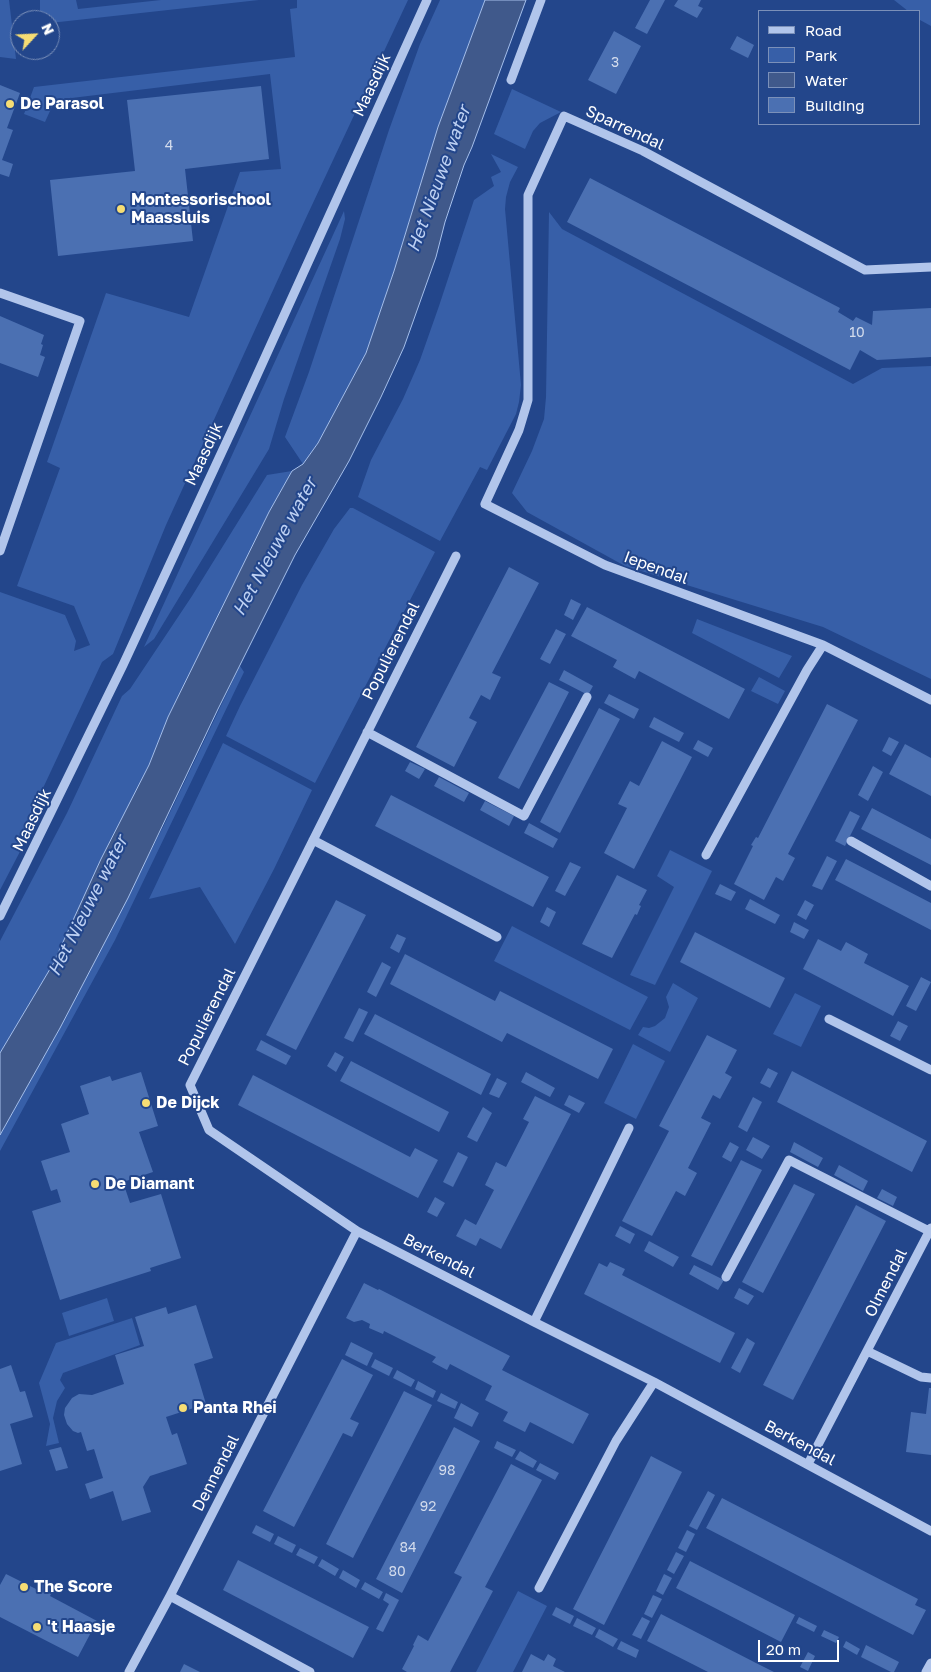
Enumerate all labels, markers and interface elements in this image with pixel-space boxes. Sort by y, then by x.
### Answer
north arrow [10,10,60,60]
legend [758,10,921,125]
text: N [38,20,58,37]
text: Road [805,21,842,39]
text: Park [805,46,837,64]
street label: Maasdijk [349,50,395,120]
house number: 3 [611,55,619,71]
text: Water [805,71,848,89]
place label: De Parasol [20,94,104,114]
text: Building [805,96,865,114]
marker: De Parasol [4,98,16,110]
street label: Sparrendal [583,101,667,155]
water label: Het Nieuwe water [403,103,475,255]
house number: 4 [165,138,173,154]
place label: Montessorischool Maassluis [131,190,271,228]
marker: Montessorischool Maassluis [115,203,127,215]
house number: 10 [849,325,865,341]
street label: Maasdijk [181,419,227,489]
water label: Het Nieuwe water [228,474,322,620]
street label: Iependal [621,547,691,589]
street label: Populierendal [358,599,424,703]
street label: Maasdijk [9,785,55,855]
water label: Het Nieuwe water [43,833,133,979]
street label: Populierendal [174,965,240,1069]
place label: De Dijck [156,1093,220,1113]
marker: De Dijck [140,1097,152,1109]
place label: De Diamant [105,1174,194,1194]
marker: De Diamant [89,1178,101,1190]
street label: Berkendal [400,1230,478,1282]
street label: Olmendal [861,1246,911,1320]
place label: Panta Rhei [193,1398,277,1418]
marker: Panta Rhei [177,1402,189,1414]
street label: Berkendal [761,1416,839,1470]
street label: Dennendal [189,1432,243,1514]
house number: 98 [438,1463,456,1479]
house number: 92 [420,1499,436,1515]
house number: 84 [399,1540,417,1556]
house number: 80 [388,1564,406,1580]
place label: The Score [34,1577,112,1597]
marker: The Score [18,1581,30,1593]
place label: 't Haasje [47,1617,115,1637]
marker: 't Haasje [31,1621,43,1633]
scale bar [761,1630,842,1662]
text: 20 m [766,1640,801,1658]

